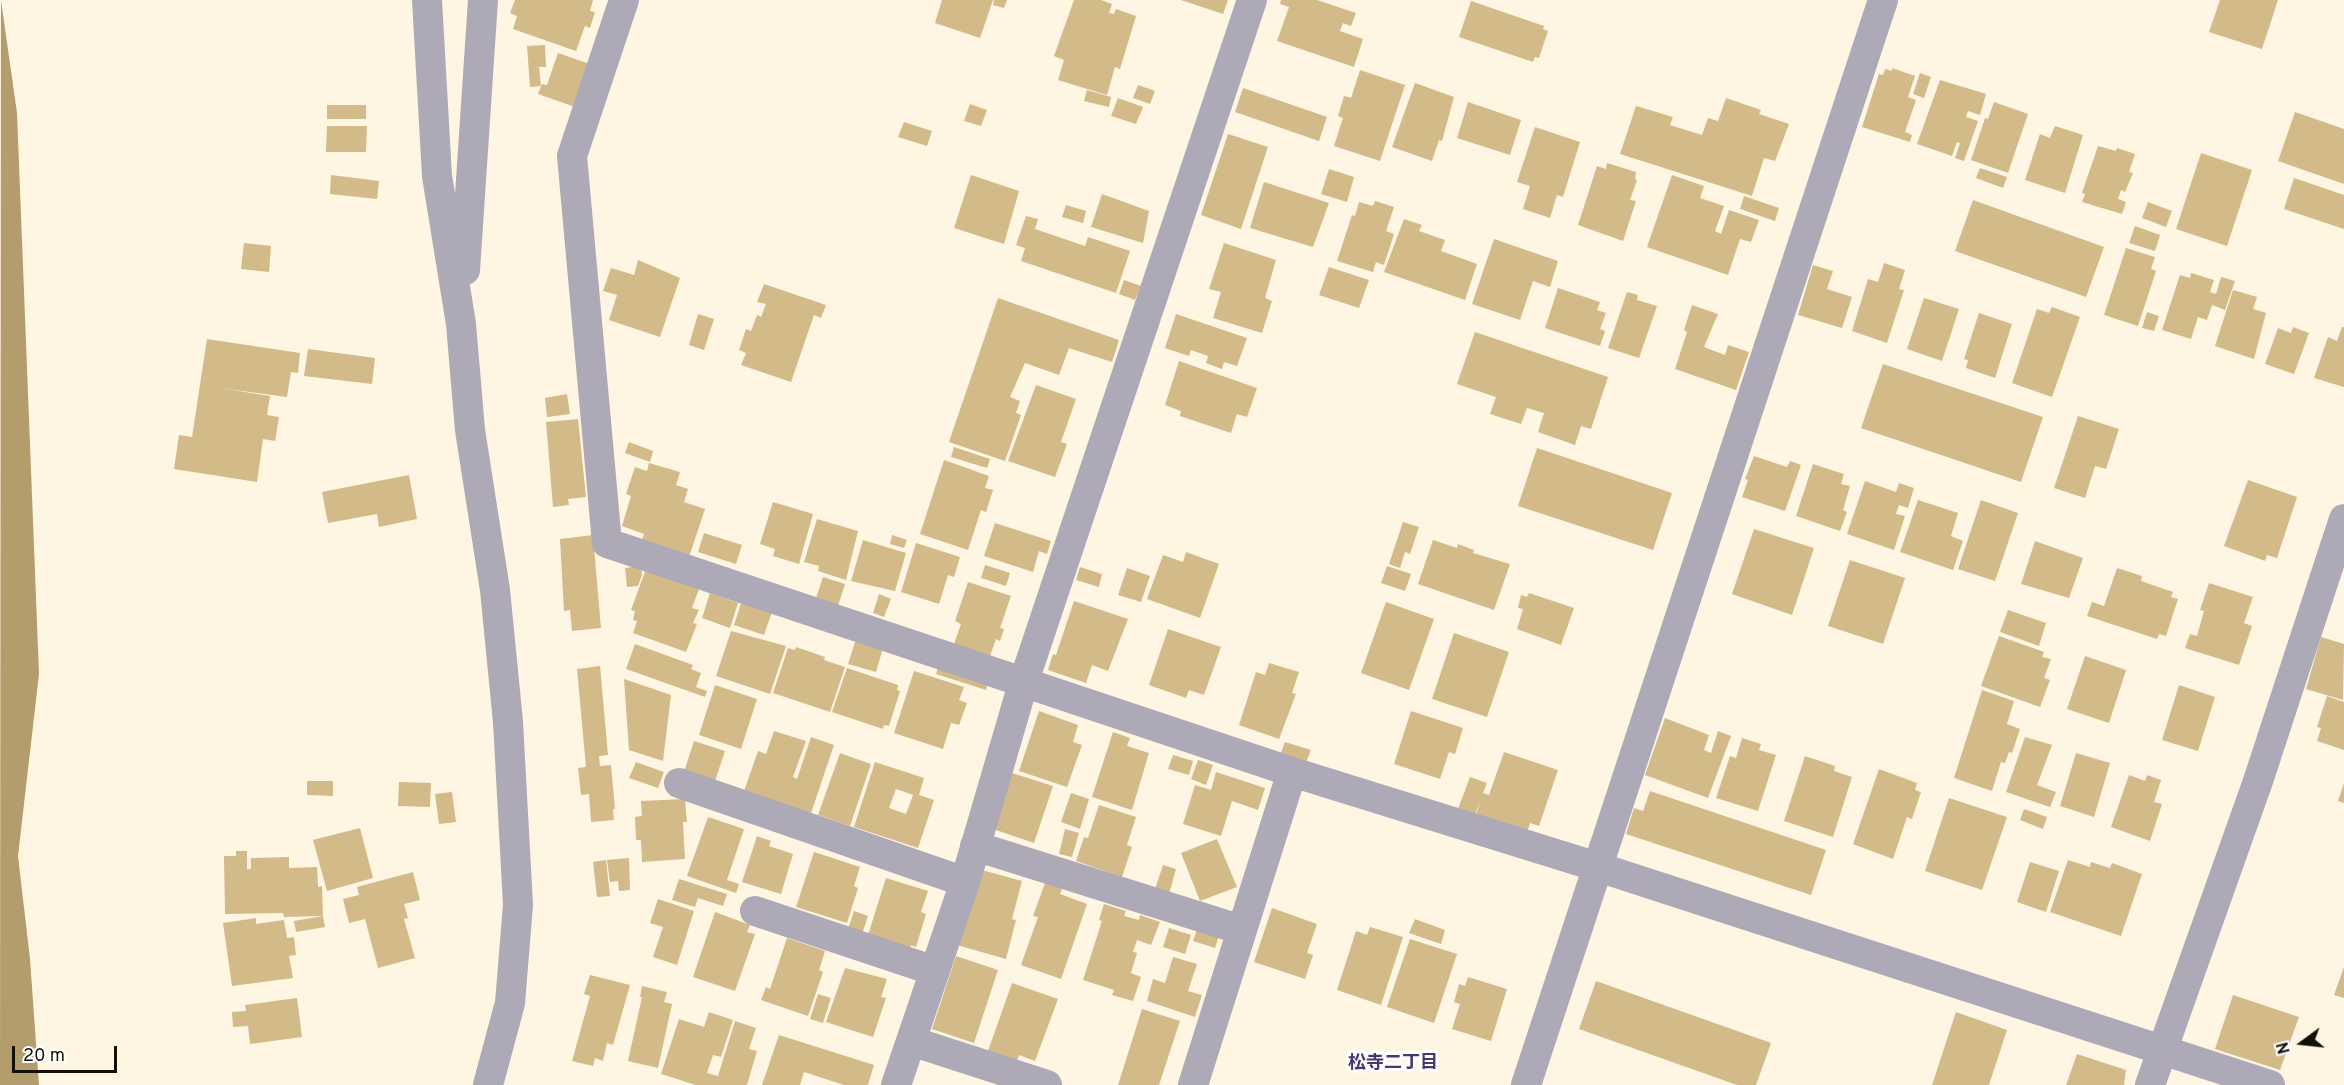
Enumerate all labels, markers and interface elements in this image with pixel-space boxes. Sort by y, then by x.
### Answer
north arrow [2272,1013,2332,1073]
scale bar [15,1034,120,1072]
text: N [2273,1040,2296,1056]
text: 20 m [23,1045,65,1068]
district label: 松寺二丁目 [1348,1053,1438,1075]

